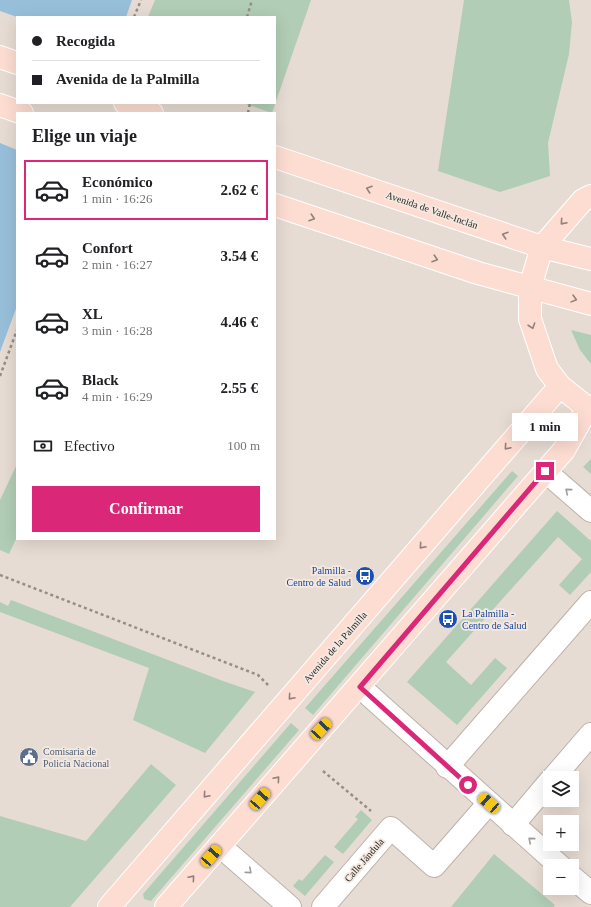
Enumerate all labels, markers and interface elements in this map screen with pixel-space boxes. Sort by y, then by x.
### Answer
text: Recogida [56,33,115,49]
text: Avenida de la Palmilla [56,71,199,87]
text: Elige un viaje [32,126,137,146]
icon: car [34,172,70,208]
text: Económico [82,174,153,190]
text: 2.62 € [221,182,258,198]
one-way arrow [366,185,373,193]
street label: Avenida de Valle-Inclán [385,189,479,231]
text: 1 min · 16:26 [82,191,152,206]
one-way arrow [308,213,315,221]
one-way arrow [561,218,568,225]
one-way arrow [502,231,509,239]
icon: car [34,238,70,274]
text: Confort [82,240,133,256]
text: 3.54 € [221,248,258,264]
one-way arrow [432,254,439,263]
text: 2 min · 16:27 [82,257,152,272]
one-way arrow [570,294,577,303]
icon: car [34,304,70,340]
text: XL [82,306,103,322]
text: 4.46 € [221,314,258,330]
one-way arrow [528,322,536,329]
text: 3 min · 16:28 [82,323,152,338]
icon: car [34,370,70,406]
text: Black [82,372,119,388]
text: 2.55 € [221,380,258,396]
text: 4 min · 16:29 [82,389,152,404]
callout: 1 min [512,413,578,441]
text: 1 min [529,419,561,434]
icon: cash [32,435,54,457]
text: Efectivo [64,438,115,454]
text: 100 m [227,438,260,453]
one-way arrow [505,443,512,450]
route end [536,462,554,480]
button: Confirmar [32,486,260,532]
one-way arrow [565,488,573,496]
one-way arrow [419,541,427,549]
place label: Palmilla - Centro de Salud [287,565,351,588]
bus stop icon: Palmilla - Centro de Salud [354,565,376,587]
bus stop icon: La Palmilla - Centro de Salud [437,608,459,630]
place label: La Palmilla - Centro de Salud [462,608,526,631]
street label: Avenida de la Palmilla [301,609,369,685]
one-way arrow [288,692,296,700]
car [308,716,334,742]
public building icon: Comisaria de Policía Nacional [18,746,40,768]
place label: Comisaria de Policía Nacional [43,746,110,769]
map controls [543,771,579,895]
button: layers [543,771,579,807]
route start [459,776,477,794]
one-way arrow [273,777,280,784]
car [248,786,272,812]
one-way arrow [204,791,211,798]
car [476,791,502,815]
button: + [543,815,579,851]
street label: Calle Jándula [342,836,386,884]
one-way arrow [528,838,535,845]
car [199,843,223,869]
button: − [543,859,579,895]
one-way arrow [245,867,252,874]
one-way arrow [187,875,194,882]

